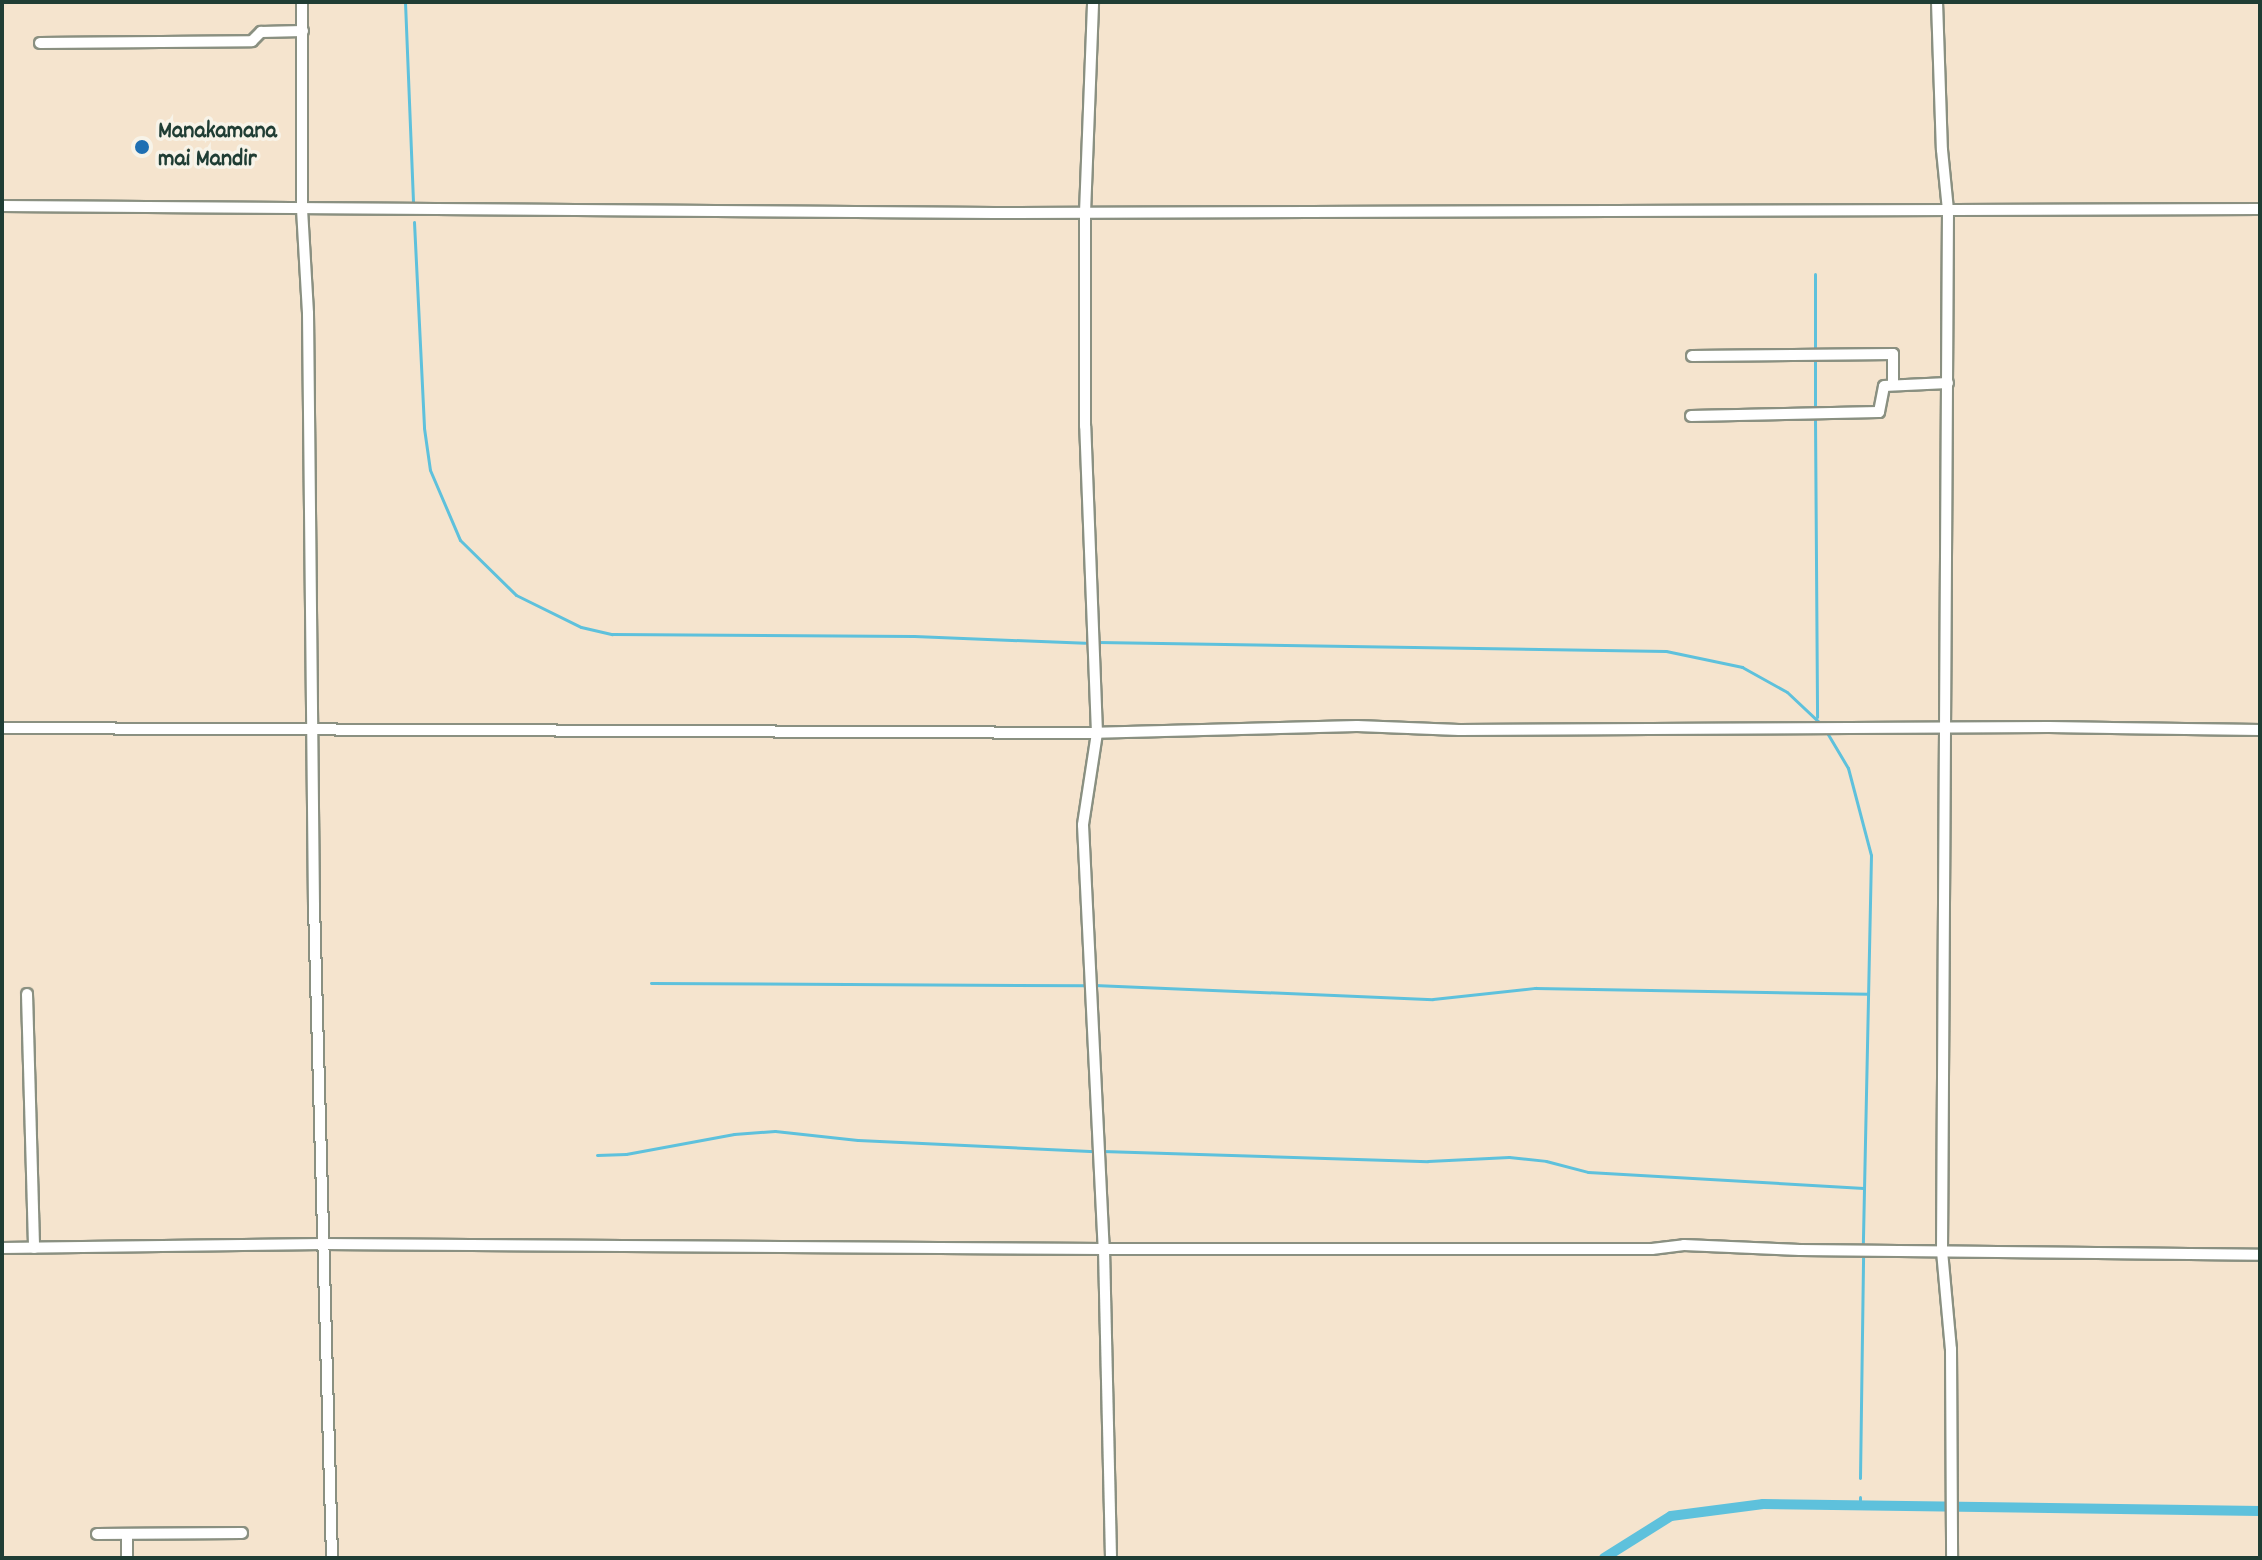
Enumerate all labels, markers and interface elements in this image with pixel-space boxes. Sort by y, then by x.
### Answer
place label: Manakamana mai Mandir [158,119,277,175]
marker: Manakamana mai Mandir [133,138,151,156]

